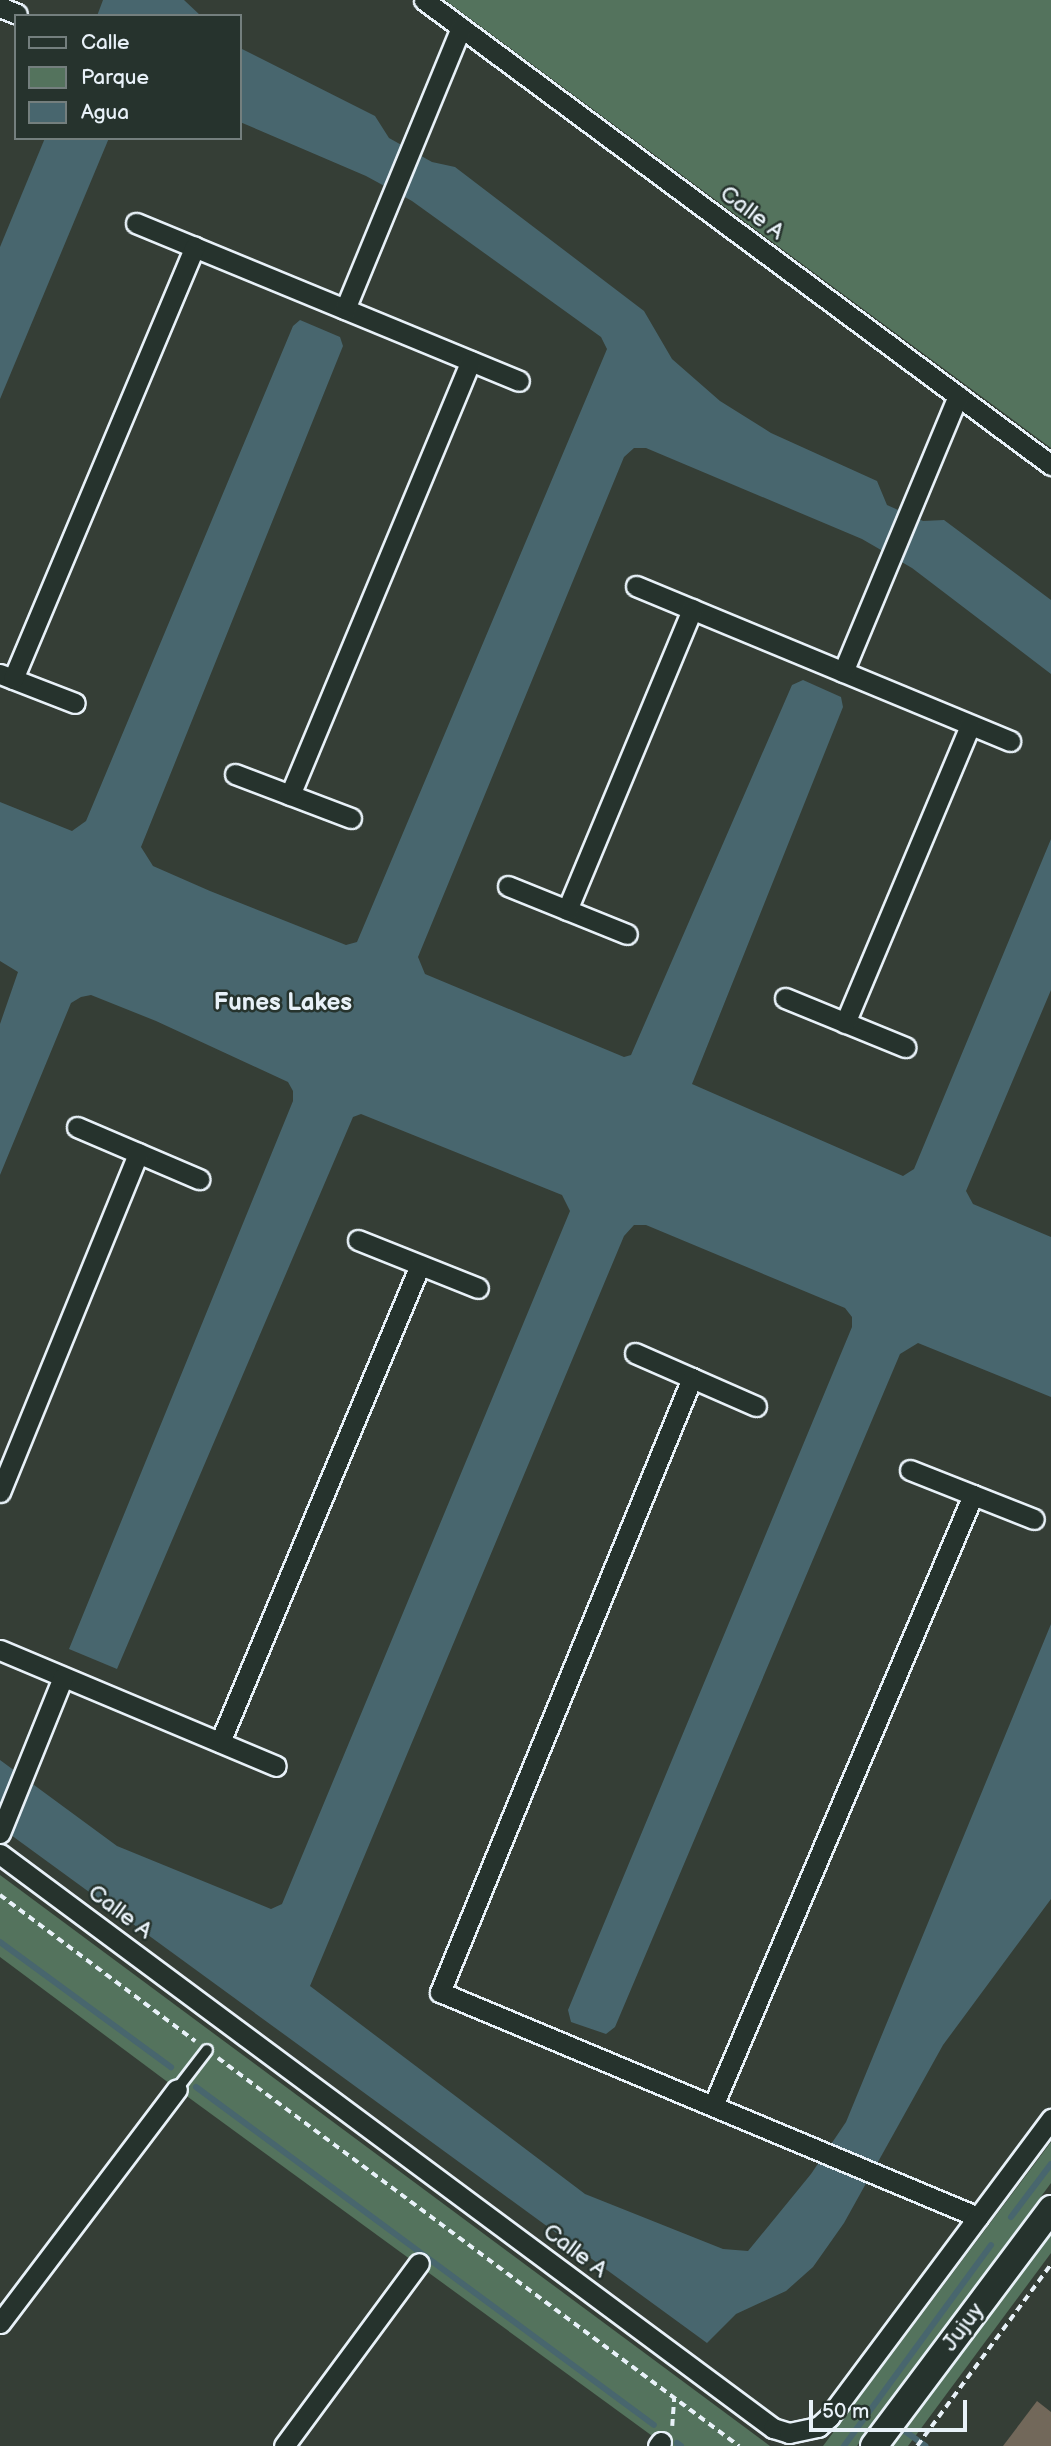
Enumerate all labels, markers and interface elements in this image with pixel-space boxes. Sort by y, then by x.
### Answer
legend [14,14,242,140]
text: Calle [81,30,130,55]
text: Parque [81,65,149,90]
text: Agua [81,100,129,125]
street label: Calle A [714,180,790,246]
district label: Funes Lakes [214,989,352,1017]
street label: Calle A [82,1879,158,1945]
street label: Calle A [537,2218,613,2284]
street label: Jujuy [936,2297,990,2357]
scale bar [813,2386,970,2430]
text: 50 m [822,2399,869,2424]

